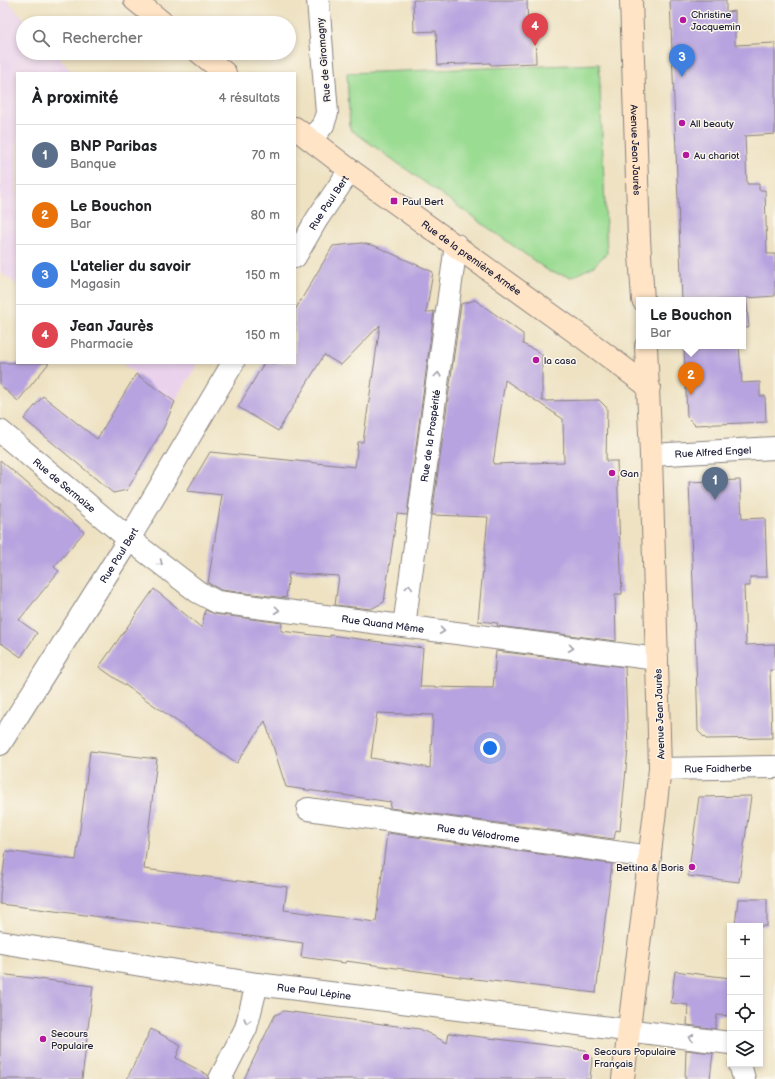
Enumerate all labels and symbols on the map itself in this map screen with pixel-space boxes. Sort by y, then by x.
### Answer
place label: Christine Jacquemin [691,9,741,33]
pin: 4 [522,13,548,46]
marker: Christine Jacquemin [678,15,688,25]
street label: Rue de Giromagny [314,17,334,103]
pin: 3 [669,44,695,77]
street label: Avenue Jean Jaurès [628,104,643,196]
marker: All beauty [677,118,687,128]
place label: All beauty [690,118,734,130]
marker: Au chariot [681,150,691,160]
place label: Au chariot [694,150,739,162]
street label: Rue Paul Bert [307,173,352,232]
marker: Paul Bert [389,196,399,206]
place label: Paul Bert [402,196,444,208]
street label: Rue de la première Armée [419,218,523,298]
marker: la casa [531,355,541,365]
place label: la casa [544,355,576,367]
pin: 2 [678,362,704,395]
one-way arrow [433,372,442,378]
street label: Rue de la Prospérité [419,389,443,483]
street label: Rue Alfred Engel [674,444,752,461]
street label: Rue de Sermaize [30,456,98,515]
pin: 1 [702,467,728,500]
marker: Gan [607,468,617,478]
place label: Gan [620,468,639,480]
street label: Rue Paul Bert [98,526,141,586]
one-way arrow [155,558,162,565]
one-way arrow [404,584,413,590]
one-way arrow [274,605,280,614]
street label: Rue Quand Même [341,613,425,636]
one-way arrow [439,626,445,635]
one-way arrow [568,643,574,652]
street label: Avenue Jean Jaurès [652,668,668,760]
your location [480,738,500,758]
street label: Rue Faidherbe [684,762,752,776]
street label: Rue du Vélodrome [436,822,520,846]
place label: Bettina & Boris [616,862,684,874]
marker: Bettina & Boris [687,862,697,872]
street label: Rue Paul Lépine [276,982,352,1003]
one-way arrow [243,1018,252,1025]
place label: Secours Populaire [51,1028,93,1052]
marker: Secours Populaire [38,1034,48,1044]
one-way arrow [688,1034,694,1043]
place label: Secours Populaire Français [594,1046,676,1070]
marker: Secours Populaire Français [581,1052,591,1062]

